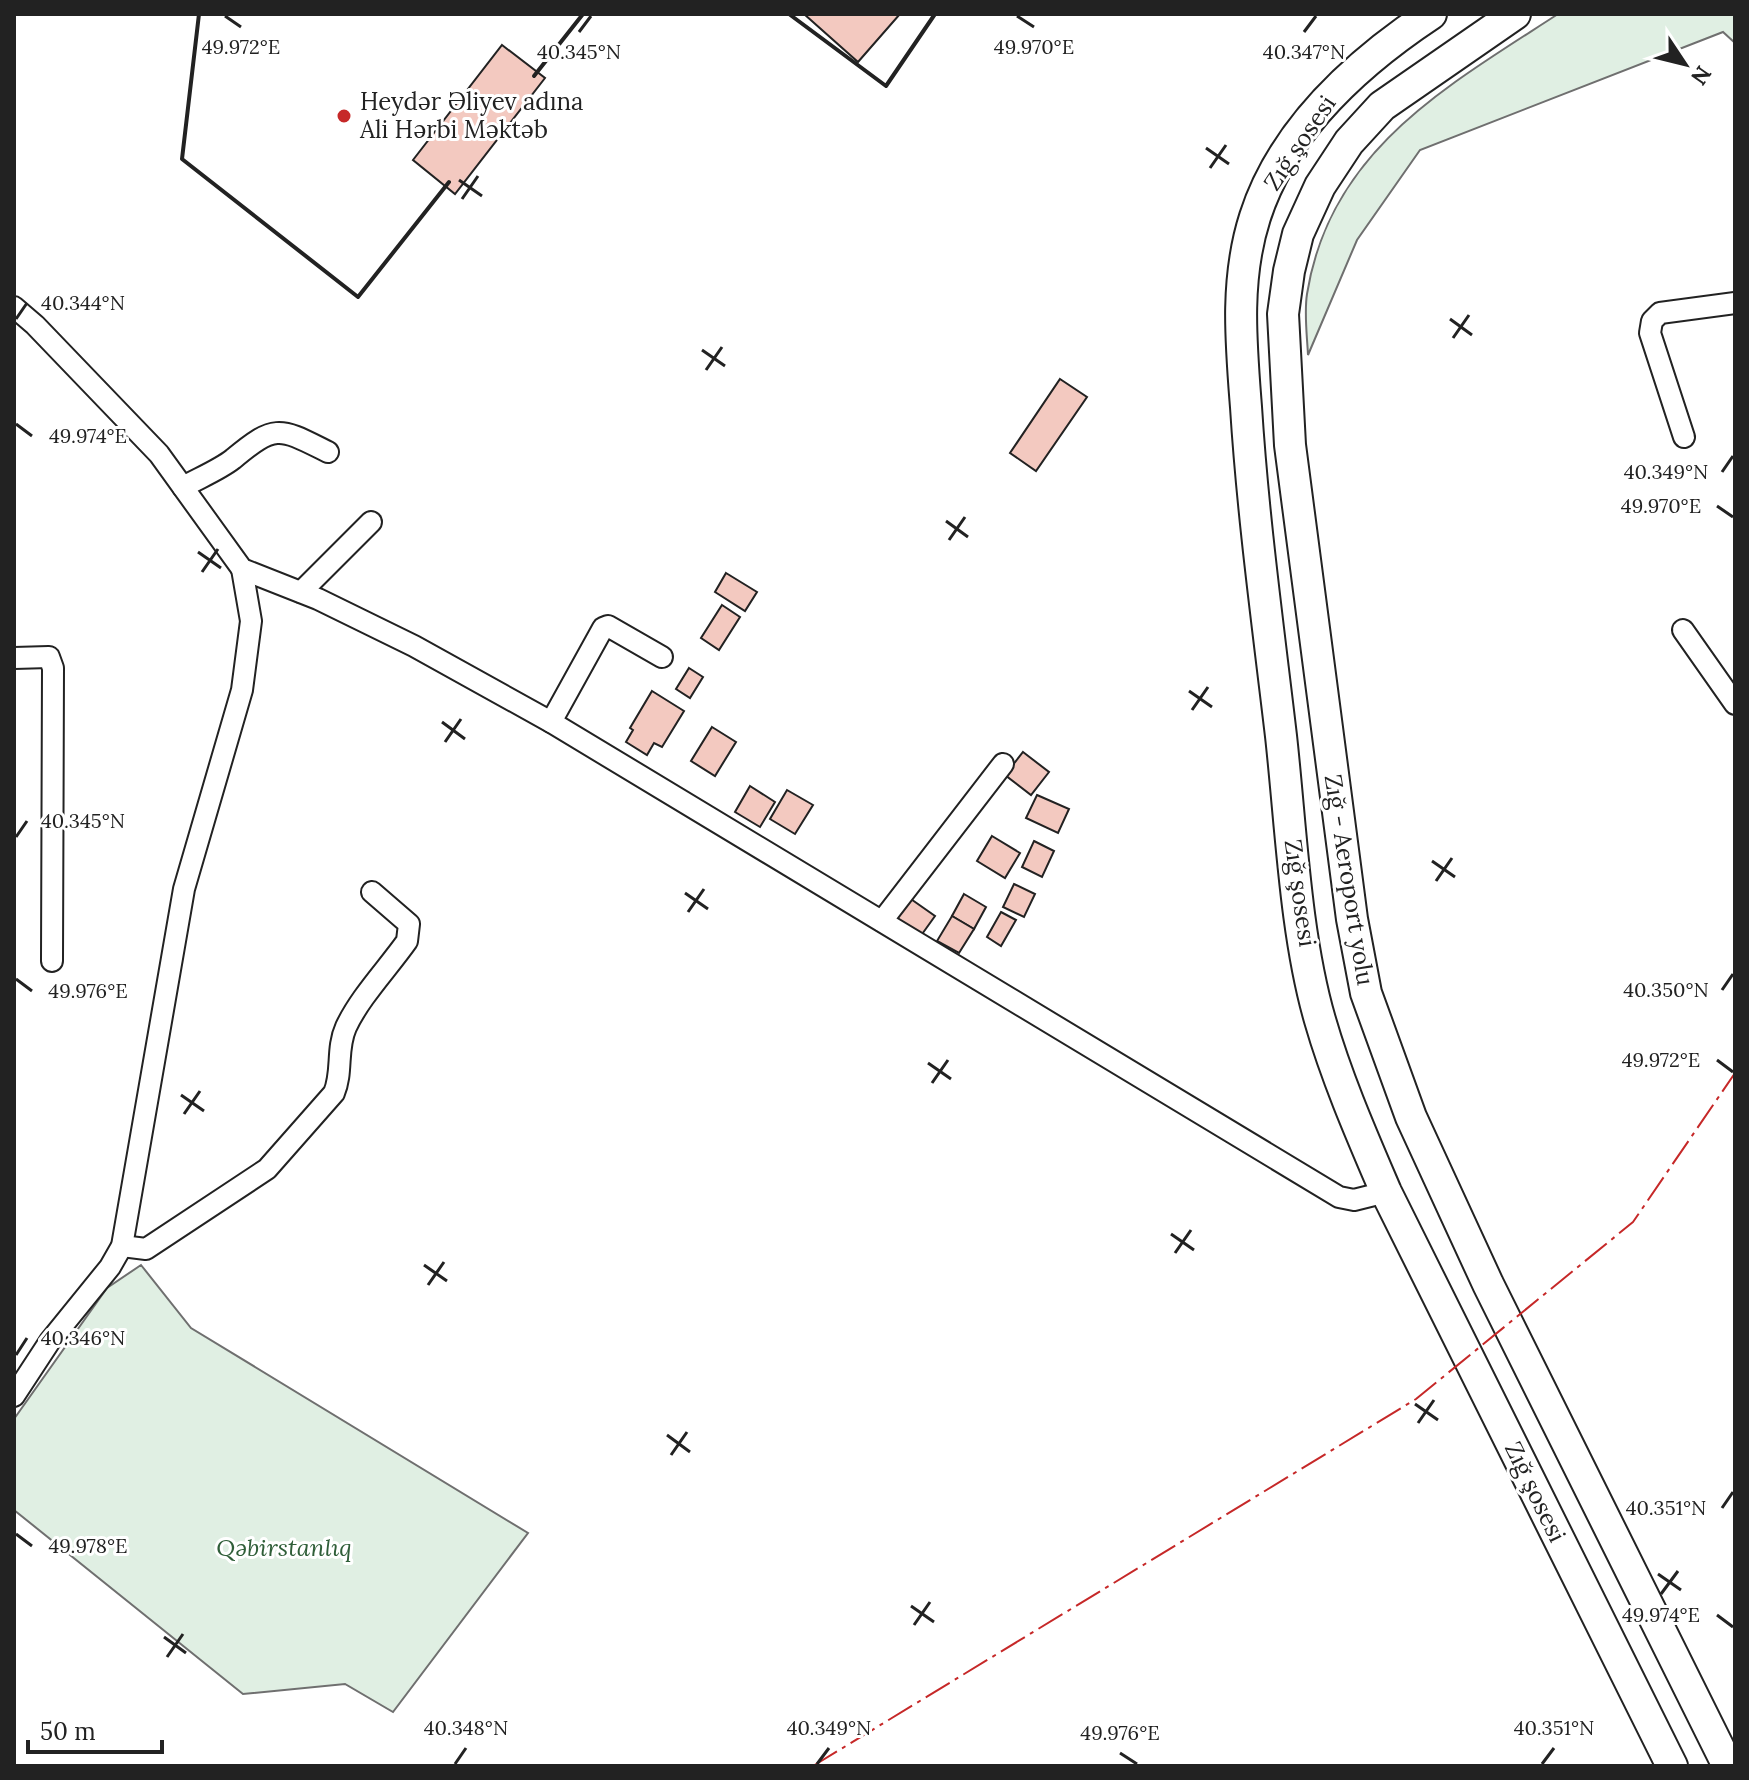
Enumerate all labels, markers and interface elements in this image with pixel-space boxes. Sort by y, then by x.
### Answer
north arrow [1645,24,1725,104]
text: 49.972°E [202,34,280,59]
text: 49.970°E [994,34,1074,59]
text: 40.345°N [537,39,621,64]
text: 40.347°N [1263,39,1345,64]
text: N [1685,60,1718,90]
place label: Heydər Əliyev adına Ali Hərbi Məktəb [359,86,583,145]
street label: Zığ şosesi [1257,89,1343,196]
marker: Heydər Əliyev adına Ali Hərbi Məktəb [335,107,353,125]
text: 40.344°N [41,290,125,315]
text: 49.974°E [49,423,127,448]
text: 40.349°N [1624,459,1708,484]
text: 49.970°E [1621,493,1701,518]
street label: Zığ - Aeroport yolu [1318,772,1381,988]
text: 40.345°N [41,808,125,833]
street label: Zığ şosesi [1278,837,1323,949]
text: 40.350°N [1623,977,1709,1002]
text: 49.976°E [48,978,128,1003]
text: 49.972°E [1622,1047,1700,1072]
text: 40.346°N [41,1325,125,1350]
street label: Zığ şosesi [1498,1436,1573,1547]
text: 40.351°N [1626,1495,1706,1520]
park label: Qəbirstanlıq [216,1532,352,1563]
text: 49.978°E [48,1533,128,1558]
text: 49.974°E [1622,1602,1700,1627]
scale bar [28,1704,162,1754]
text: 40.348°N [424,1715,508,1740]
text: 40.349°N [787,1715,871,1740]
text: 40.351°N [1514,1715,1594,1740]
text: 50 m [40,1716,96,1747]
text: 49.976°E [1080,1720,1160,1745]

